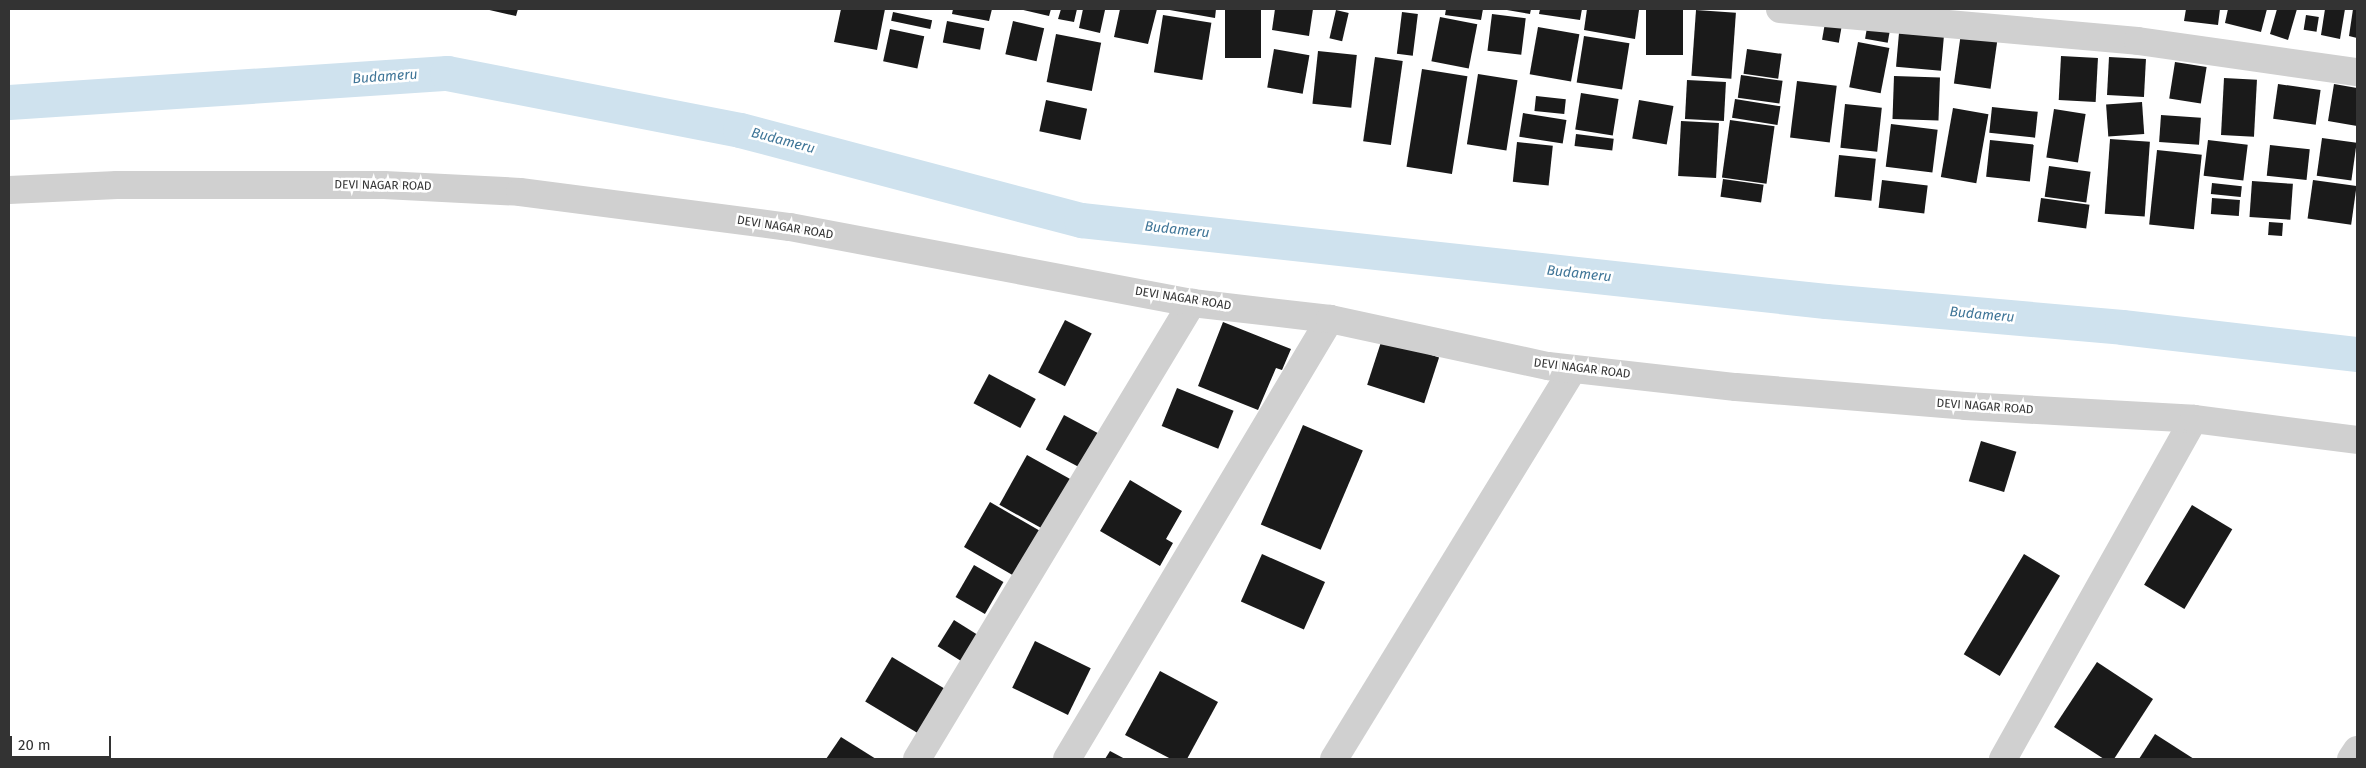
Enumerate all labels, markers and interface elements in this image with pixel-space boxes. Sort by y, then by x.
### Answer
water label: Budameru [352,66,418,88]
water label: Budameru [749,124,817,158]
street label: DEVI NAGAR ROAD [334,178,432,194]
street label: DEVI NAGAR ROAD [736,213,834,243]
water label: Budameru [1144,218,1210,242]
water label: Budameru [1546,262,1612,286]
street label: DEVI NAGAR ROAD [1134,284,1232,314]
water label: Budameru [1949,304,2015,326]
street label: DEVI NAGAR ROAD [1533,356,1631,382]
street label: DEVI NAGAR ROAD [1936,396,2034,418]
scale bar [12,726,114,758]
text: 20 m [18,736,51,754]

